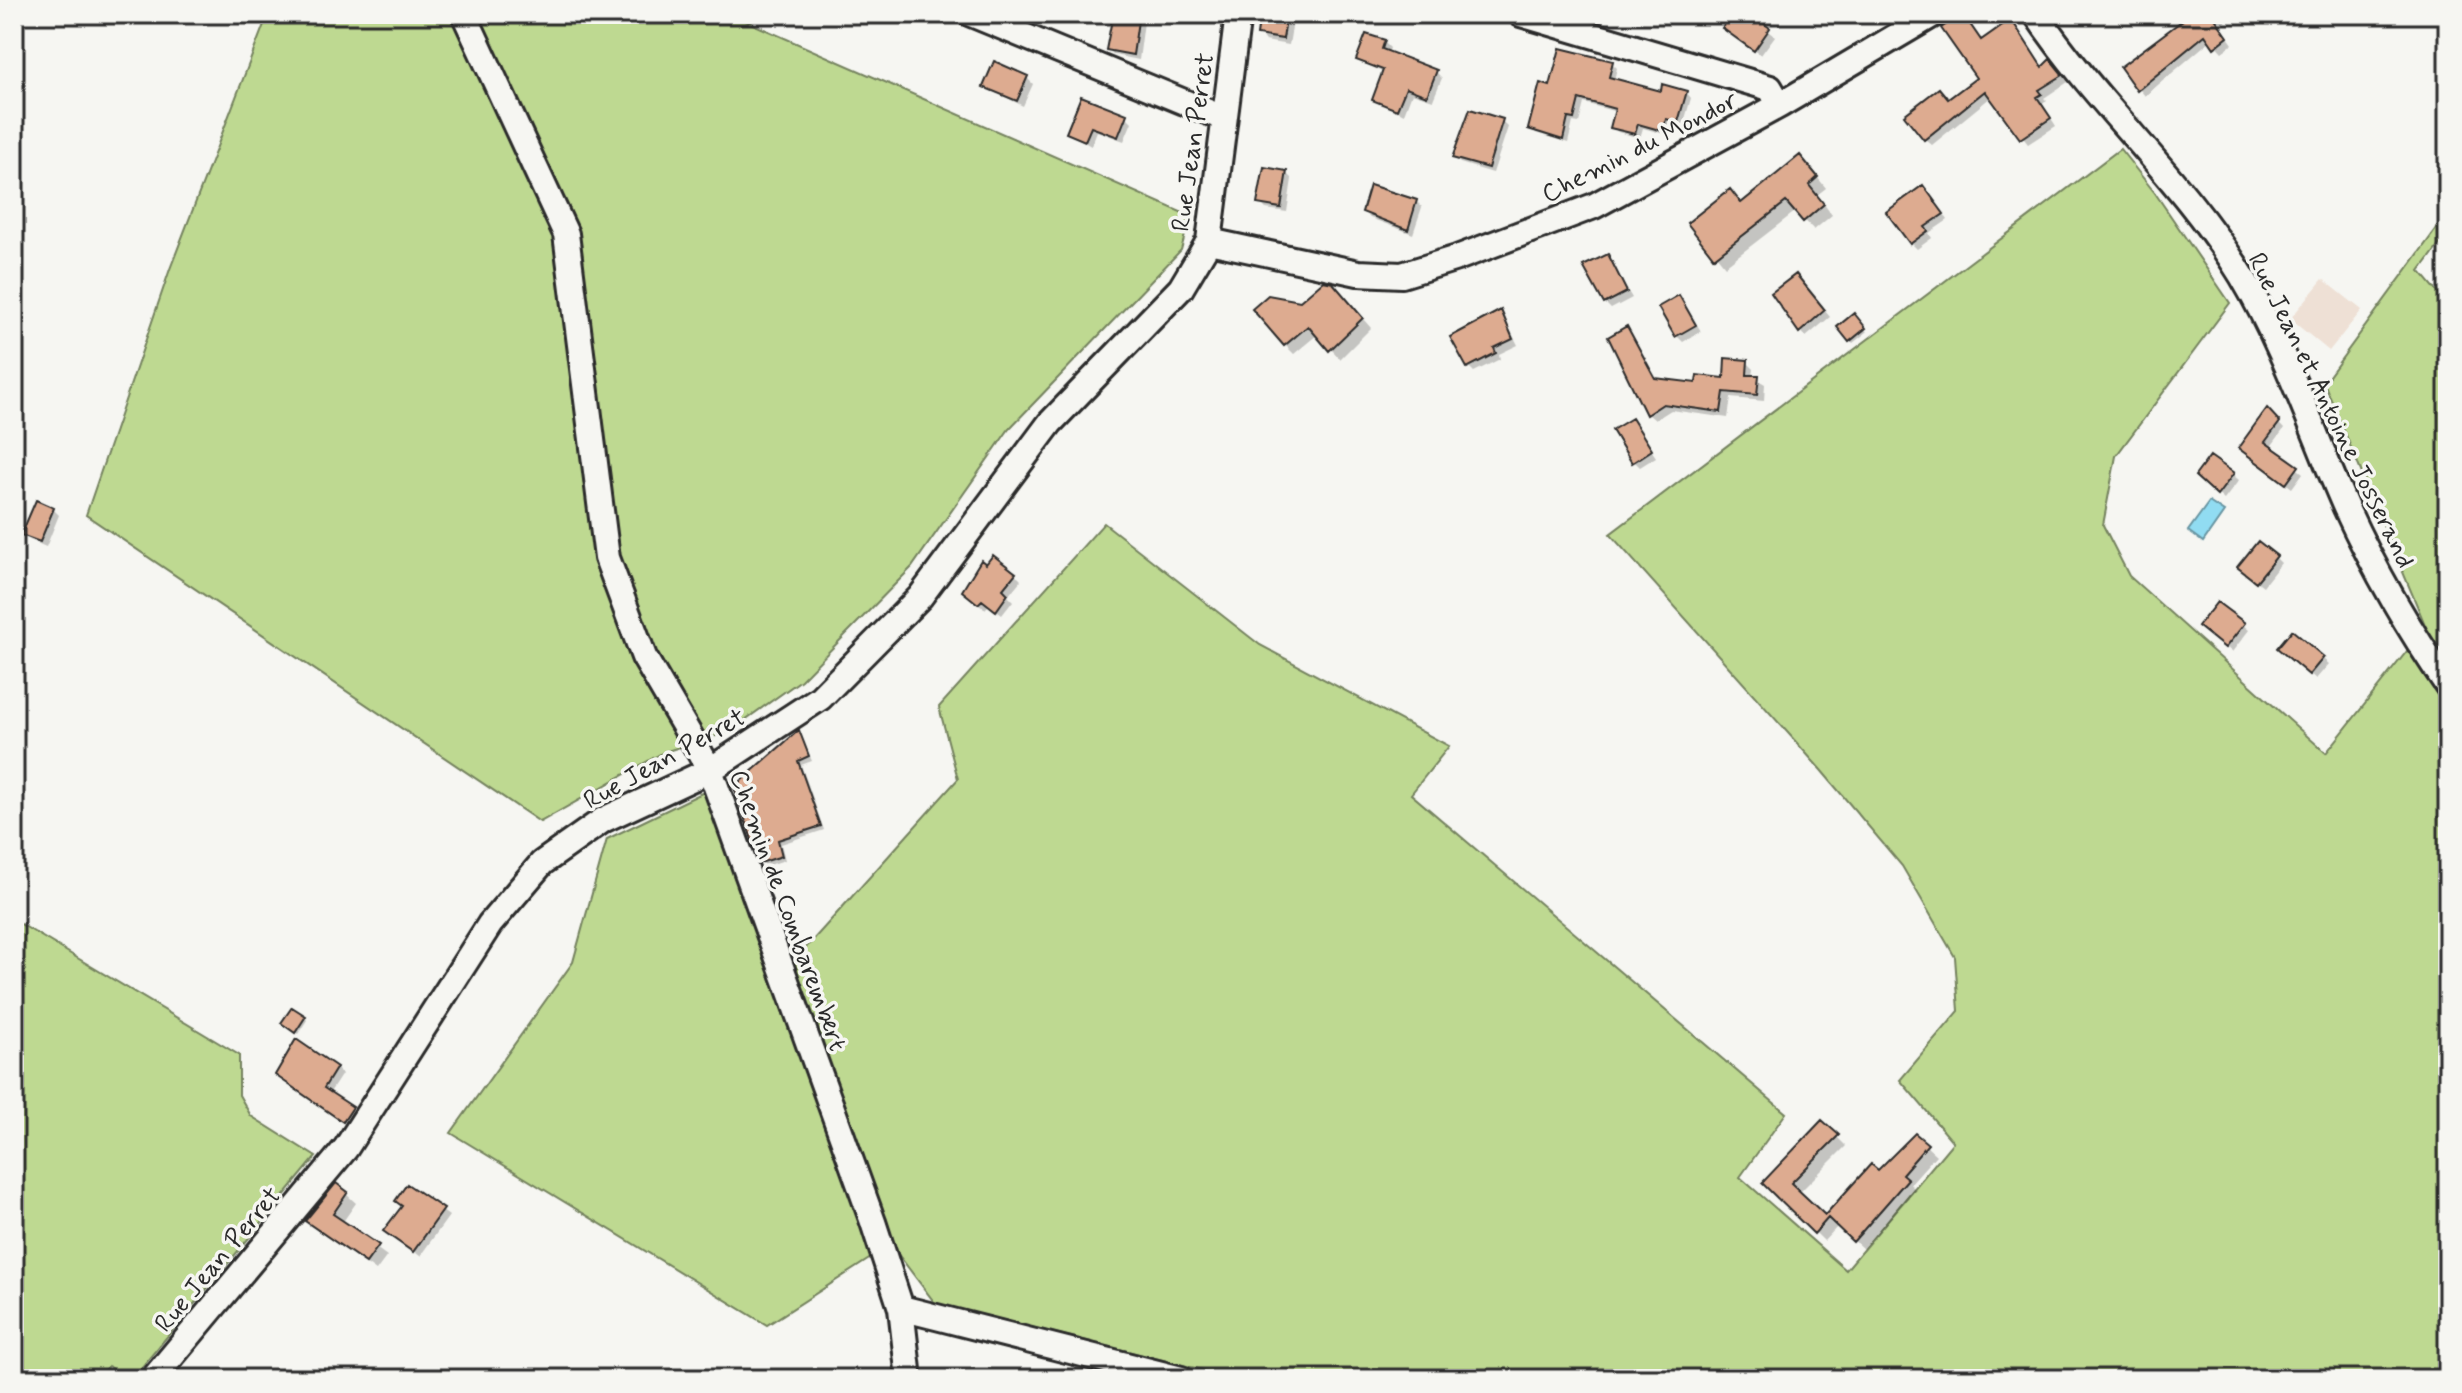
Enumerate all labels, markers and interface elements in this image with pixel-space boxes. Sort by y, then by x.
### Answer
street label: Rue Jean Perret [1165,51,1223,234]
street label: Chemin du Mondor [1536,83,1744,212]
street label: Rue Jean et Antoine Josserand [2239,247,2422,574]
street label: Rue Jean Perret [578,701,752,818]
street label: Chemin de Combarembert [720,765,854,1056]
street label: Rue Jean Perret [148,1180,290,1340]

